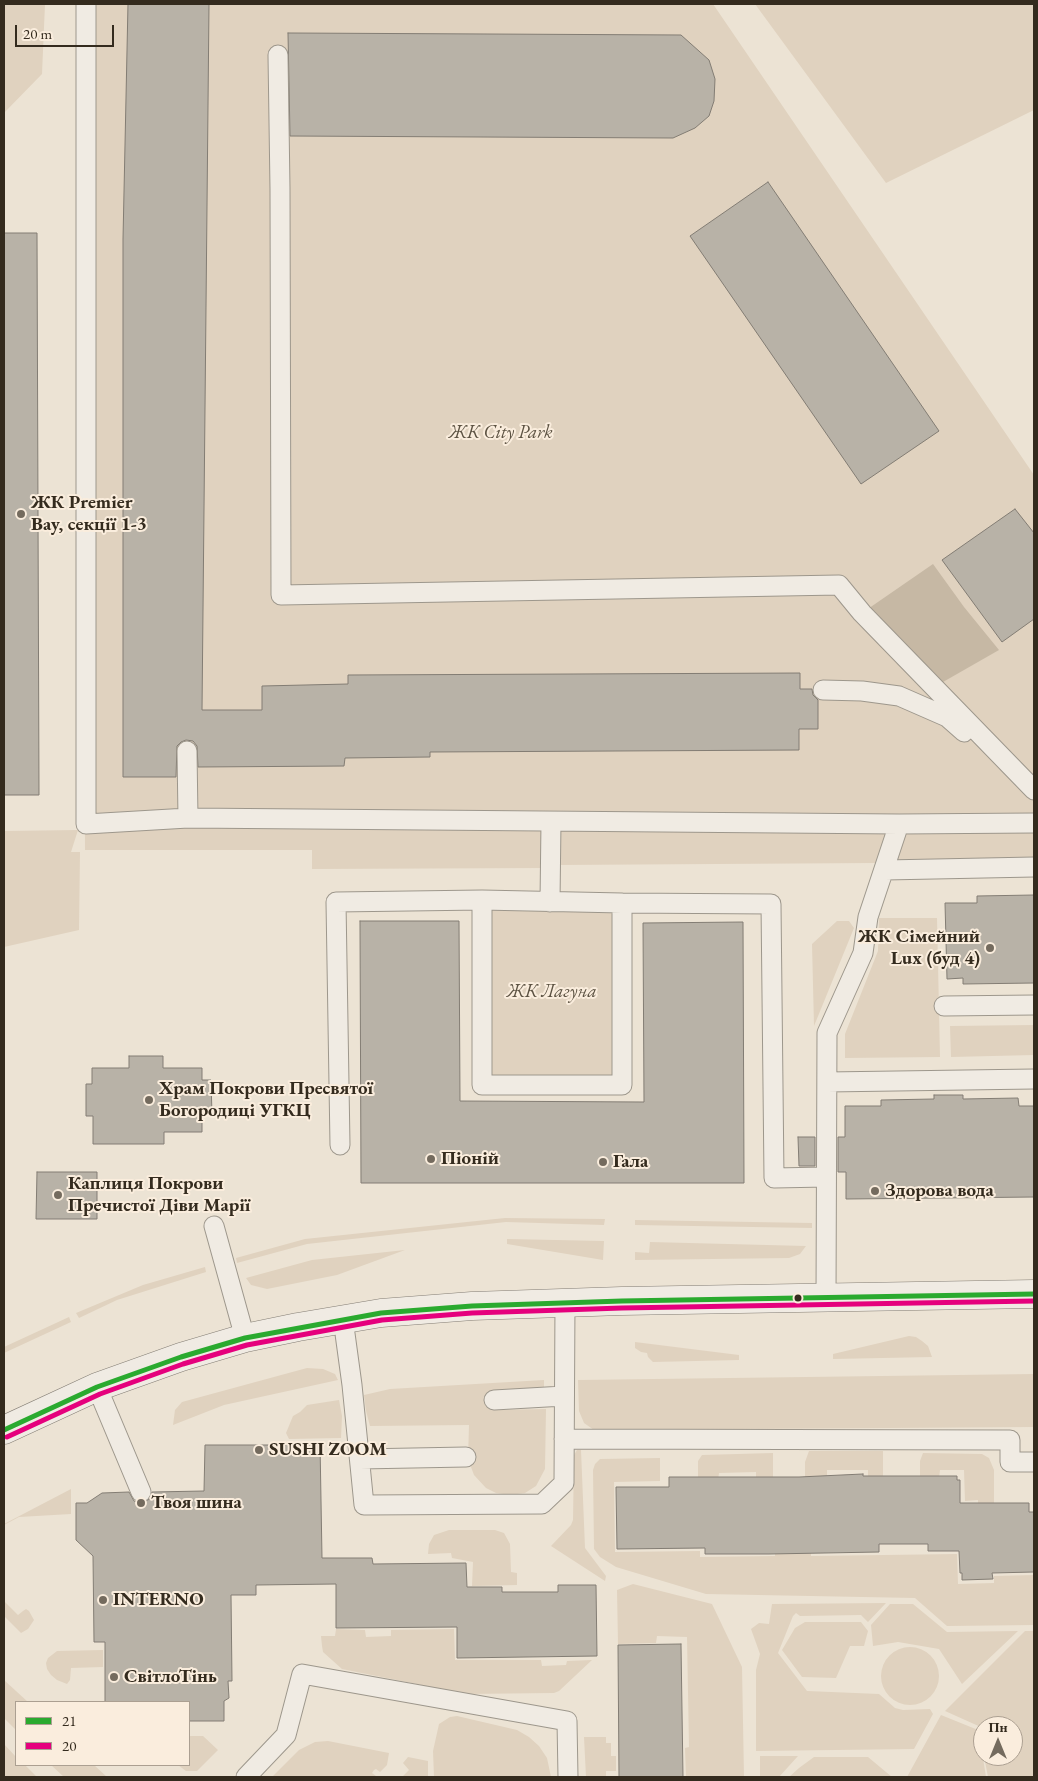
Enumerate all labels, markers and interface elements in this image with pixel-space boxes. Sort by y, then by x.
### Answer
scale bar [18,15,116,47]
text: 20 m [23,24,52,43]
park label: ЖК City Park [449,422,553,444]
place label: ЖК Premier Bay, секції 1-3 [31,492,147,536]
marker: ЖК Premier Bay, секції 1-3 [15,508,27,520]
place label: ЖК Сімейний Lux (буд 4) [858,926,980,970]
marker: ЖК Сімейний Lux (буд 4) [984,942,996,954]
park label: ЖК Лагуна [507,981,597,1003]
place label: Храм Покрови Пресвятої Богородиці УГКЦ [159,1078,373,1122]
marker: Храм Покрови Пресвятої Богородиці УГКЦ [143,1094,155,1106]
place label: Піоній [441,1148,499,1170]
place label: Гала [613,1151,648,1173]
marker: Піоній [425,1153,437,1165]
marker: Гала [597,1156,609,1168]
place label: Каплиця Покрови Пречистої Діви Марії [68,1173,250,1217]
place label: Здорова вода [885,1180,994,1202]
marker: Здорова вода [869,1185,881,1197]
marker: Каплиця Покрови Пречистої Діви Марії [52,1189,64,1201]
unlabelled marker [793,1293,803,1303]
place label: SUSHI ZOOM [269,1439,387,1461]
marker: SUSHI ZOOM [253,1444,265,1456]
place label: Твоя шина [151,1492,242,1514]
marker: Твоя шина [135,1497,147,1509]
place label: INTERNO [113,1589,204,1611]
marker: INTERNO [97,1594,109,1606]
place label: СвітлоТінь [124,1666,217,1688]
marker: СвітлоТінь [108,1671,120,1683]
legend [15,1701,190,1766]
text: 21 [62,1711,76,1730]
north arrow [973,1716,1023,1766]
text: Пн [988,1718,1008,1736]
text: 20 [62,1736,76,1755]

